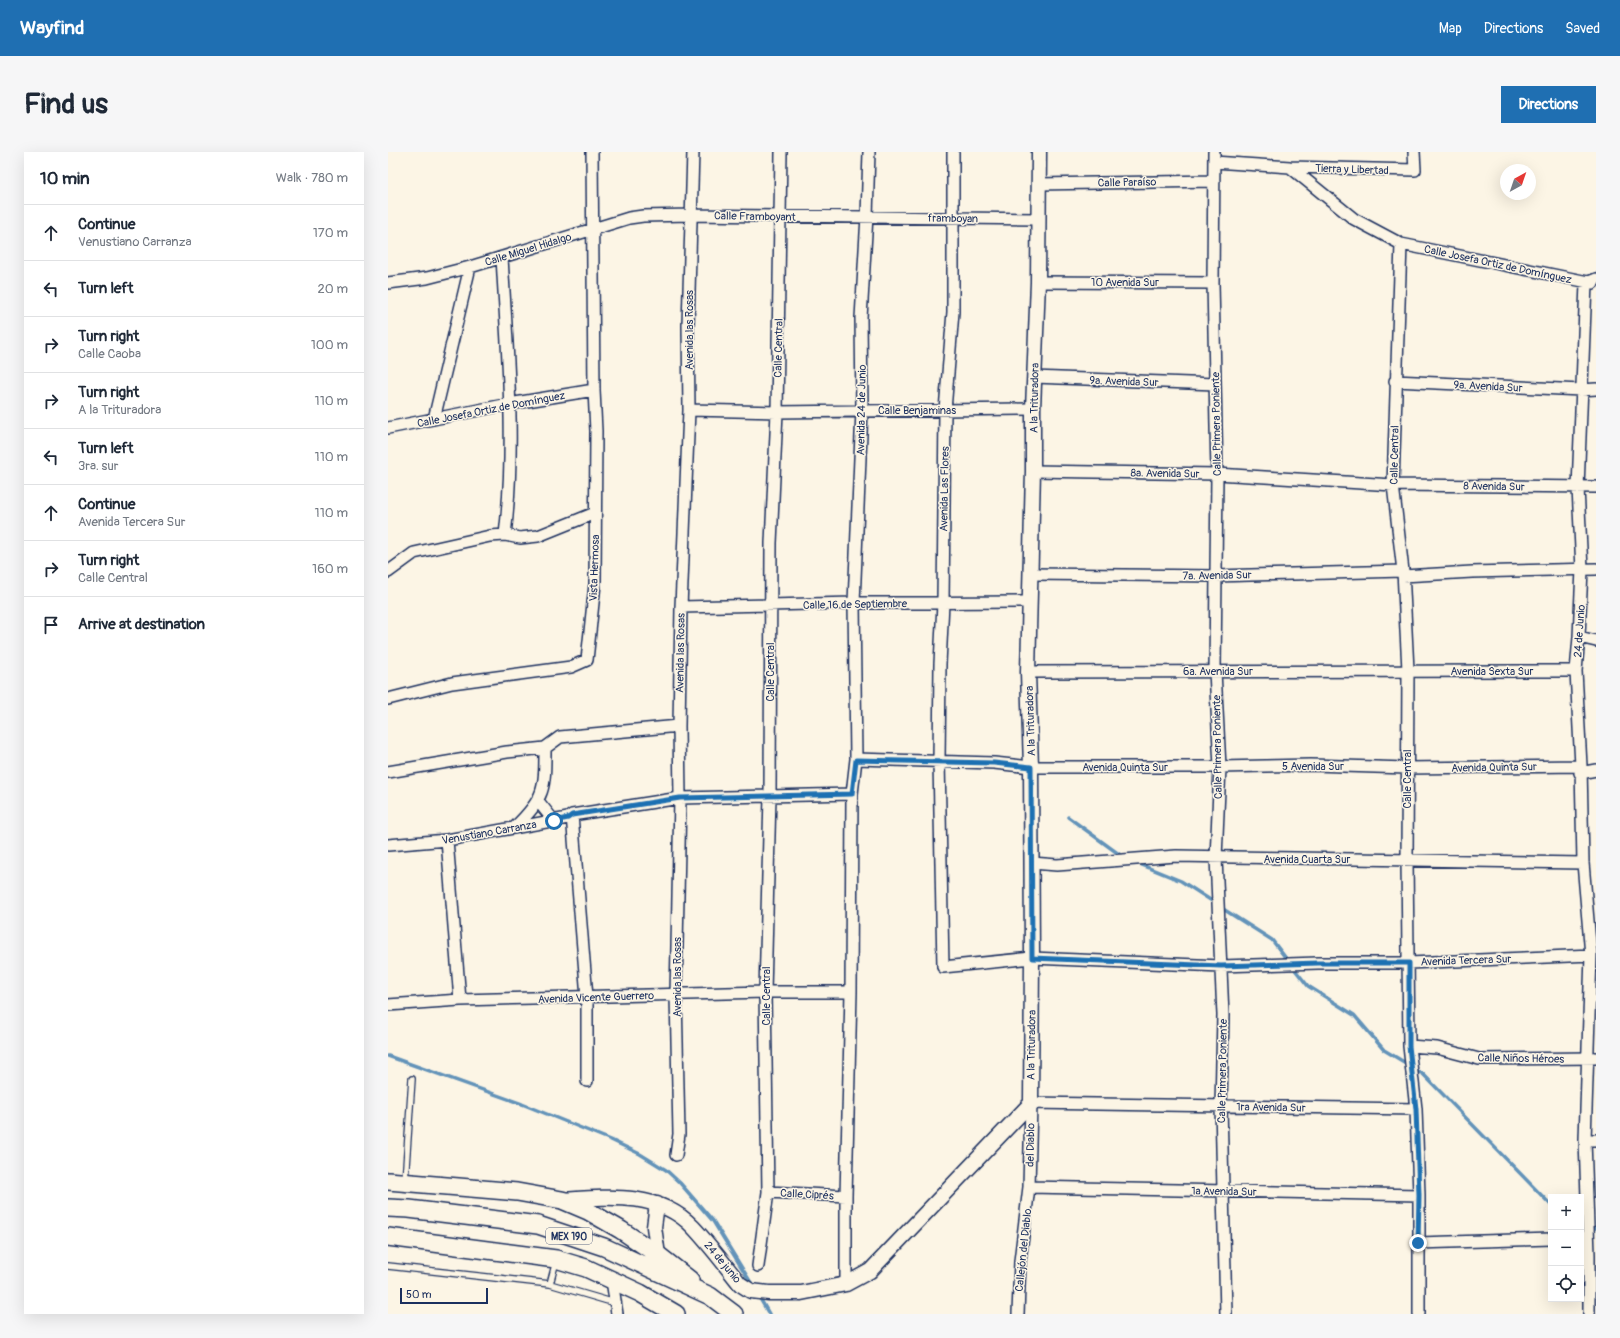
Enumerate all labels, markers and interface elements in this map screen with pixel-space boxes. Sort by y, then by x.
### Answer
text: Wayfind [20,16,84,40]
text: Map [1439,20,1462,37]
text: Directions [1484,20,1543,37]
text: Saved [1565,20,1600,37]
button: Directions [1501,86,1596,123]
text: Find us [24,87,108,122]
street label: Tierra y Libertad [1315,162,1389,177]
north arrow [1500,164,1536,200]
text: 10 min [40,168,90,189]
text: Walk · 780 m [276,170,348,186]
street label: Calle Paraíso [1098,175,1157,190]
street label: Calle Framboyant [714,209,797,224]
street label: framboyan [928,212,978,225]
text: Continue [78,215,136,234]
icon: ahead [40,222,62,244]
text: 170 m [313,225,348,241]
street label: Calle Miguel Hidalgo [483,230,573,269]
text: Venustiano Carranza [78,234,191,250]
street label: Calle Josefa Ortiz de Domínguez [1423,242,1573,287]
street label: 10 Avenida Sur [1091,276,1159,289]
icon: left [40,278,62,300]
text: Turn left [78,279,134,298]
text: 20 m [317,281,348,297]
street label: Avenida las Rosas [683,290,696,370]
street label: Calle Central [771,318,786,378]
text: Turn right [78,327,139,346]
icon: right [40,334,62,356]
text: 100 m [311,337,348,353]
text: Calle Caoba [78,346,141,362]
street label: A la Trituradora [1027,363,1042,433]
street label: Avenida 24 de Junio [854,364,869,456]
street label: Calle Primera Poniente [1209,371,1224,476]
street label: 9a. Avenida Sur [1089,374,1159,389]
street label: 9a. Avenida Sur [1453,378,1523,395]
text: Turn right [78,383,139,402]
street label: Calle Josefa Ortiz de Domínguez [416,389,566,430]
icon: right [40,390,62,412]
text: 110 m [315,393,348,409]
text: A la Trituradora [78,402,161,418]
street label: Calle Benjaminas [878,404,956,417]
street label: Calle Central [1387,425,1402,485]
text: Turn left [78,439,134,458]
icon: left [40,446,62,468]
street label: Avenida Las Flores [937,446,952,532]
text: 110 m [315,449,348,465]
text: 3ra. sur [78,458,118,474]
street label: 8a. Avenida Sur [1130,466,1200,481]
street label: 8 Avenida Sur [1463,479,1525,494]
text: Continue [78,495,136,514]
icon: ahead [40,502,62,524]
text: 110 m [315,505,348,521]
text: Avenida Tercera Sur [78,514,185,530]
street label: Vista Hermosa [587,534,602,602]
text: Turn right [78,551,139,570]
icon: right [40,558,62,580]
text: 160 m [312,561,348,577]
street label: 7a. Avenida Sur [1182,568,1252,583]
text: Calle Central [78,570,148,586]
street label: Calle 16 de Septiembre [803,597,908,612]
street label: 24 de Junio [1571,604,1588,658]
street label: Avenida las Rosas [673,613,688,693]
icon: arrive [40,614,62,636]
text: Arrive at destination [78,615,205,634]
street label: Calle Central [764,642,777,702]
street label: 6a. Avenida Sur [1183,665,1253,678]
street label: Avenida Sexta Sur [1451,665,1533,678]
street label: A la Trituradora [1023,686,1038,756]
street label: Calle Primera Poniente [1210,694,1225,799]
street label: Calle Central [1401,749,1414,809]
street label: 5 Avenida Sur [1282,760,1344,773]
street label: Avenida Quinta Sur [1451,760,1537,775]
street label: Avenida Quinta Sur [1082,761,1168,774]
route start [545,812,563,830]
street label: Venustiano Carranza [441,818,537,847]
street label: Avenida Cuarta Sur [1264,853,1351,866]
street label: Avenida las Rosas [671,937,684,1017]
street label: Avenida Tercera Sur [1420,952,1512,969]
street label: Calle Central [760,966,773,1026]
street label: Avenida Vicente Guerrero [538,989,654,1006]
street label: A la Trituradora [1024,1010,1039,1080]
street label: Calle Primera Poniente [1215,1018,1230,1123]
street label: Calle Niños Héroes [1478,1051,1565,1066]
street label: 1ra Avenida Sur [1236,1100,1306,1115]
street label: del Diablo [1024,1123,1037,1167]
street label: 1a Avenida Sur [1191,1184,1257,1199]
street label: Calle Ciprés [780,1187,834,1202]
map controls [1548,1194,1584,1302]
button: + [1548,1194,1584,1230]
street label: Callejón del Diablo [1013,1208,1034,1292]
road number: MEX 190 [546,1228,592,1244]
button: − [1548,1230,1584,1266]
route end [1409,1234,1427,1252]
street label: 24 de junio [702,1239,744,1286]
button: locate [1548,1266,1584,1302]
scale bar [400,1286,488,1305]
text: 50 m [406,1288,432,1301]

